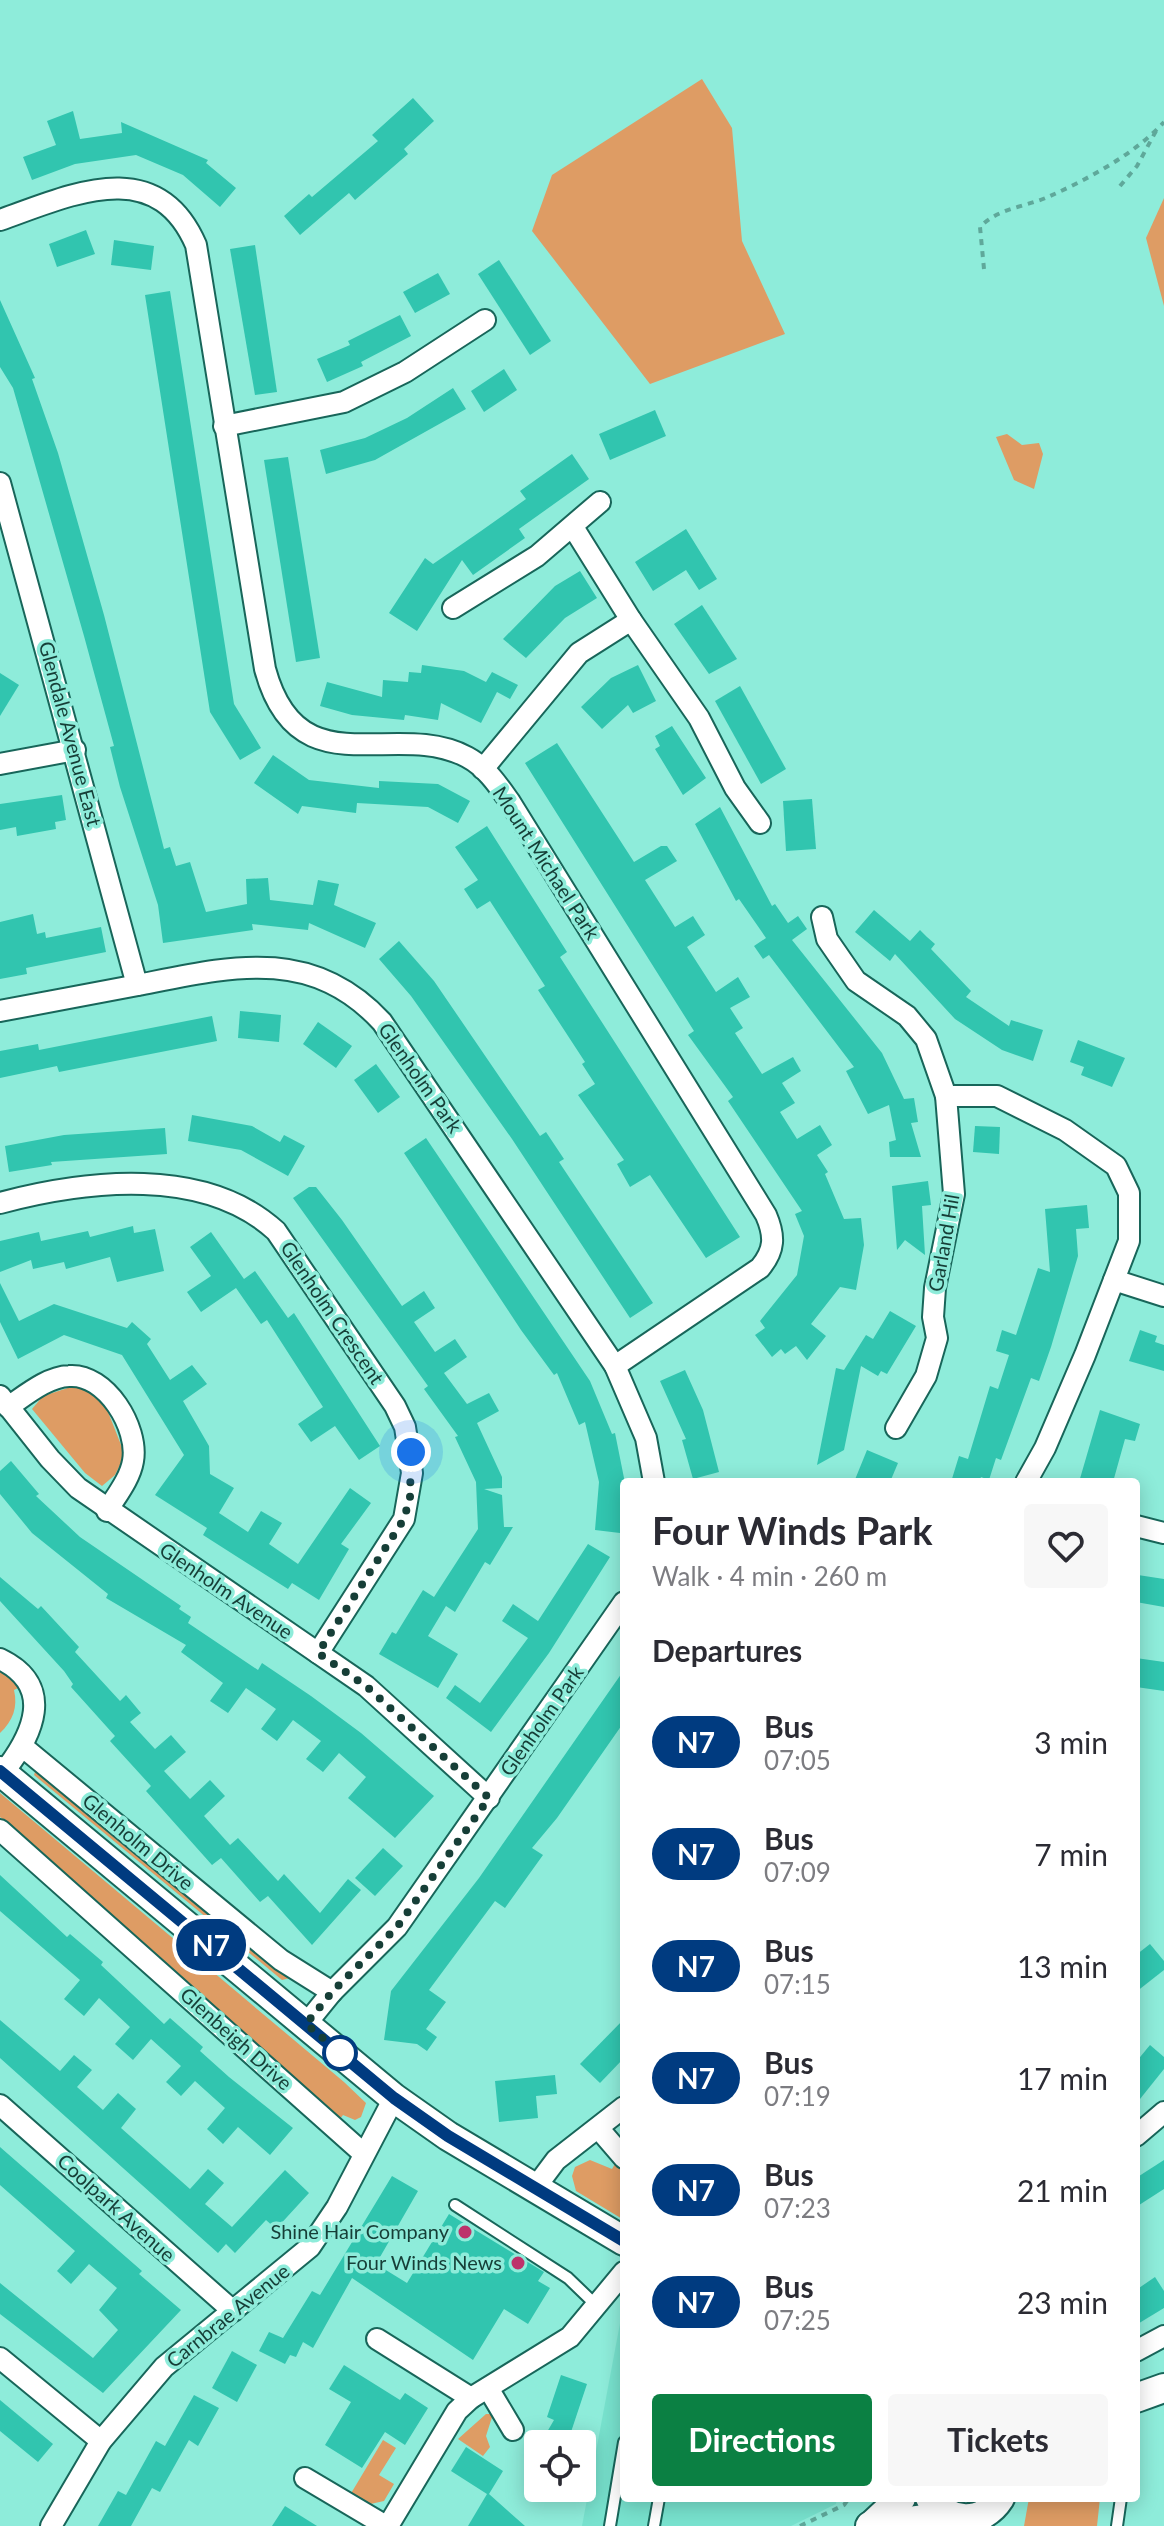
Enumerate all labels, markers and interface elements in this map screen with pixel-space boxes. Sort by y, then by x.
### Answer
street label: Glendale Avenue East [35,639,107,829]
street label: Mount Michael Park [488,782,606,944]
street label: Glenholm Park [374,1018,468,1138]
street label: Garland Hil [923,1192,963,1293]
street label: Glenholm Crescent [276,1236,390,1388]
your location [391,1432,431,1472]
button: heart [1024,1504,1108,1588]
text: Four Winds Park [652,1507,932,1553]
street label: Glenholm Avenue [155,1537,298,1644]
text: Walk · 4 min · 260 m [652,1560,887,1592]
text: Departures [652,1632,802,1668]
street label: Glenholm Park [494,1660,588,1780]
text: Bus [764,1708,814,1744]
text: 3 min [1034,1724,1108,1760]
text: N7 [677,1725,715,1759]
text: 07:05 [764,1744,831,1776]
street label: Glenholm Drive [78,1788,199,1895]
text: Bus [764,1820,814,1856]
text: 7 min [1034,1836,1108,1872]
text: N7 [677,1837,715,1871]
text: 07:09 [764,1856,831,1888]
line badge: N7 [175,1919,247,1971]
text: N7 [192,1928,230,1962]
text: Bus [764,1932,814,1968]
text: 13 min [1017,1948,1108,1984]
text: N7 [677,1949,715,1983]
text: 07:15 [764,1968,831,2000]
street label: Glenbeigh Drive [176,1982,297,2095]
unlabelled marker [323,2036,357,2070]
text: Bus [764,2044,814,2080]
text: 17 min [1017,2060,1108,2096]
text: N7 [677,2061,715,2095]
text: 07:19 [764,2080,831,2112]
street label: Coolpark Avenue [53,2148,180,2266]
text: Bus [764,2156,814,2192]
text: 21 min [1017,2172,1108,2208]
text: N7 [677,2173,715,2207]
text: 07:23 [764,2192,831,2224]
place label: Shine Hair Company [271,2219,450,2243]
marker: Shine Hair Company [456,2223,474,2241]
place label: Four Winds News [346,2250,502,2274]
marker: Four Winds News [509,2254,527,2272]
street label: Carnbrae Avenue [161,2258,294,2372]
text: Bus [764,2268,814,2304]
text: 23 min [1017,2284,1108,2320]
text: N7 [677,2285,715,2319]
text: 07:25 [764,2304,831,2336]
button: Directions [652,2394,872,2486]
button: Tickets [888,2394,1108,2486]
map controls [524,2430,596,2502]
button: locate [524,2430,596,2502]

